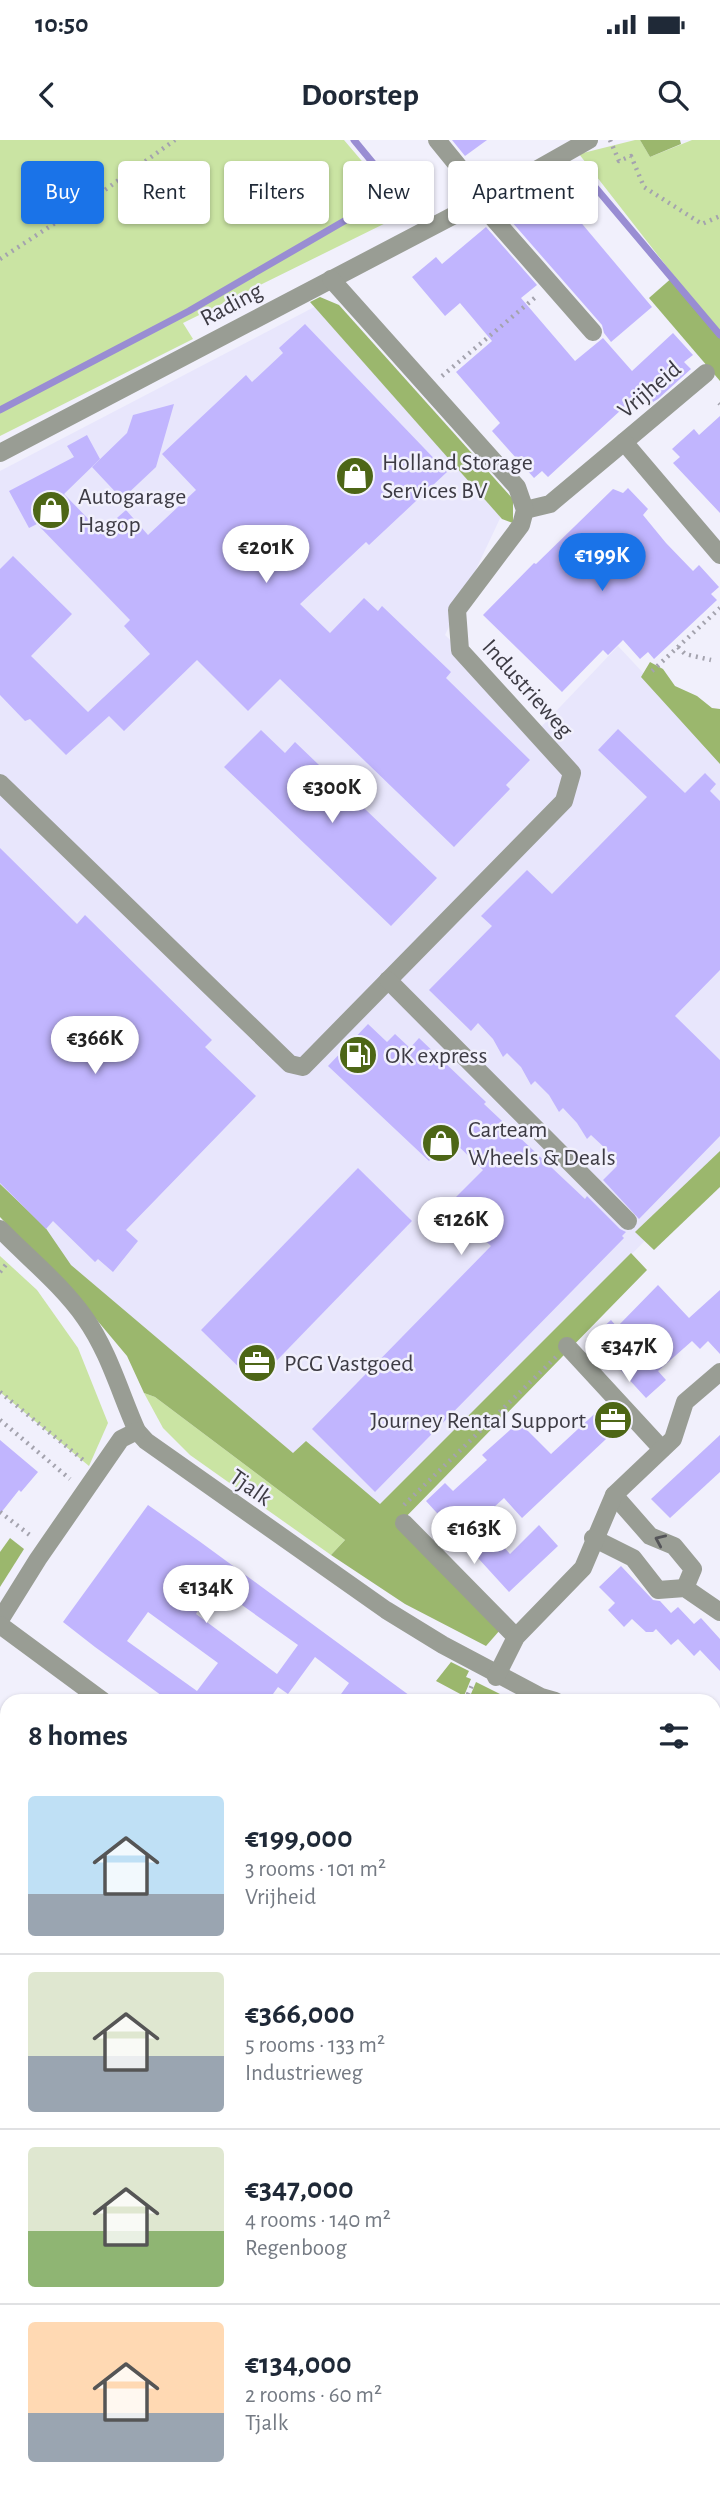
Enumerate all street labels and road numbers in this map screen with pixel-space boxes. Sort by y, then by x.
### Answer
street label: Rading [197,279,267,331]
street label: Vrijheid [614,357,686,423]
street label: Industrieweg [477,635,577,743]
street label: Tjalk [225,1465,276,1511]

